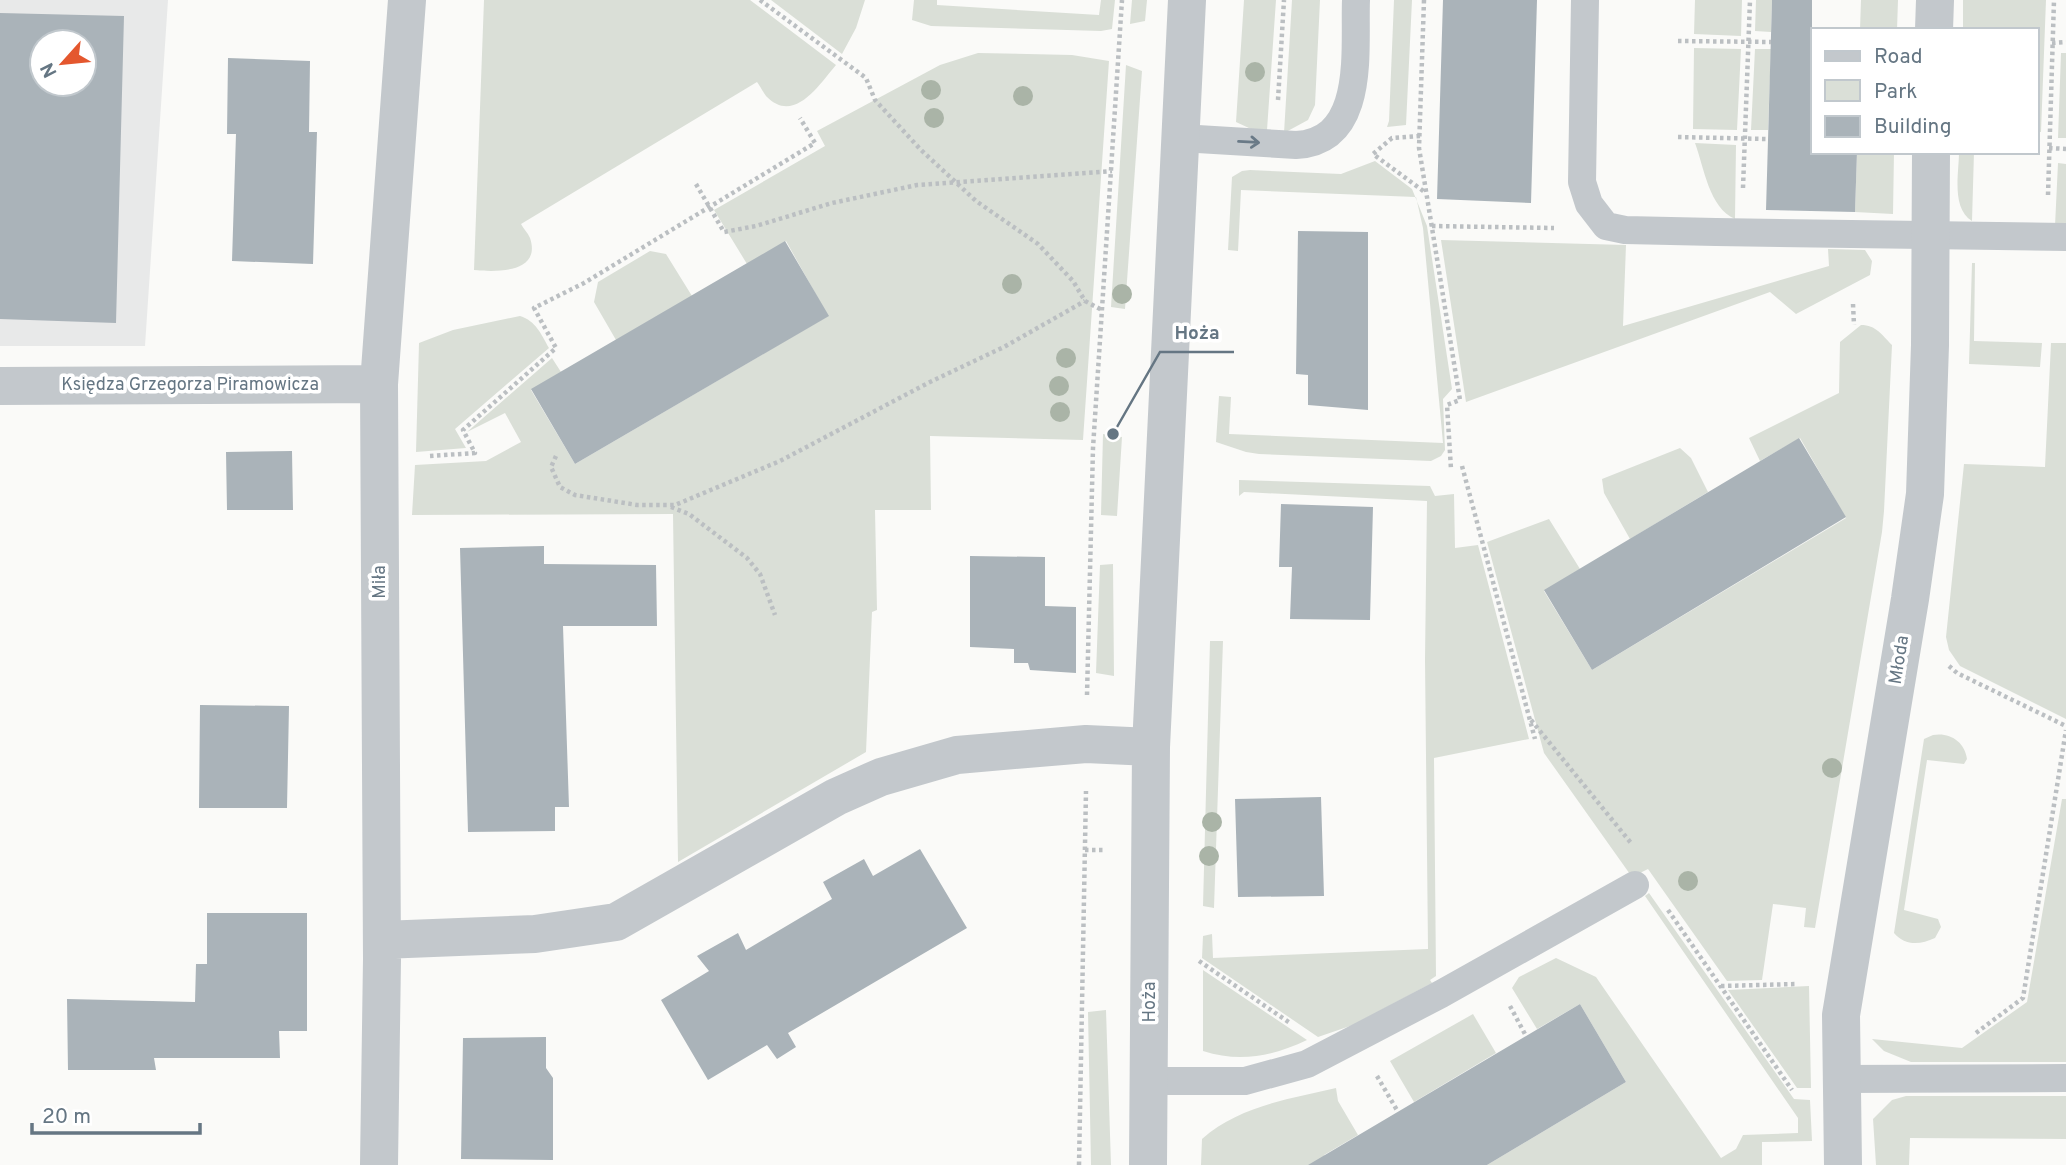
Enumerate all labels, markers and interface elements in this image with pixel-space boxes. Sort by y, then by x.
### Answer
north arrow [28,28,98,98]
legend [1811,28,2038,154]
text: Road [1874,44,1923,71]
text: N [36,58,63,81]
text: Park [1874,79,1917,106]
text: Building [1874,114,1952,141]
one-way arrow [1237,136,1260,149]
callout: Hoża [1160,312,1234,352]
text: Hoża [1174,322,1220,346]
street label: Księdza Grzegorza Piramowicza [61,374,319,397]
street label: Miła [369,565,392,599]
street label: Młoda [1885,634,1915,686]
street label: Hoża [1139,981,1162,1023]
scale bar [32,1092,200,1136]
text: 20 m [42,1104,91,1131]

